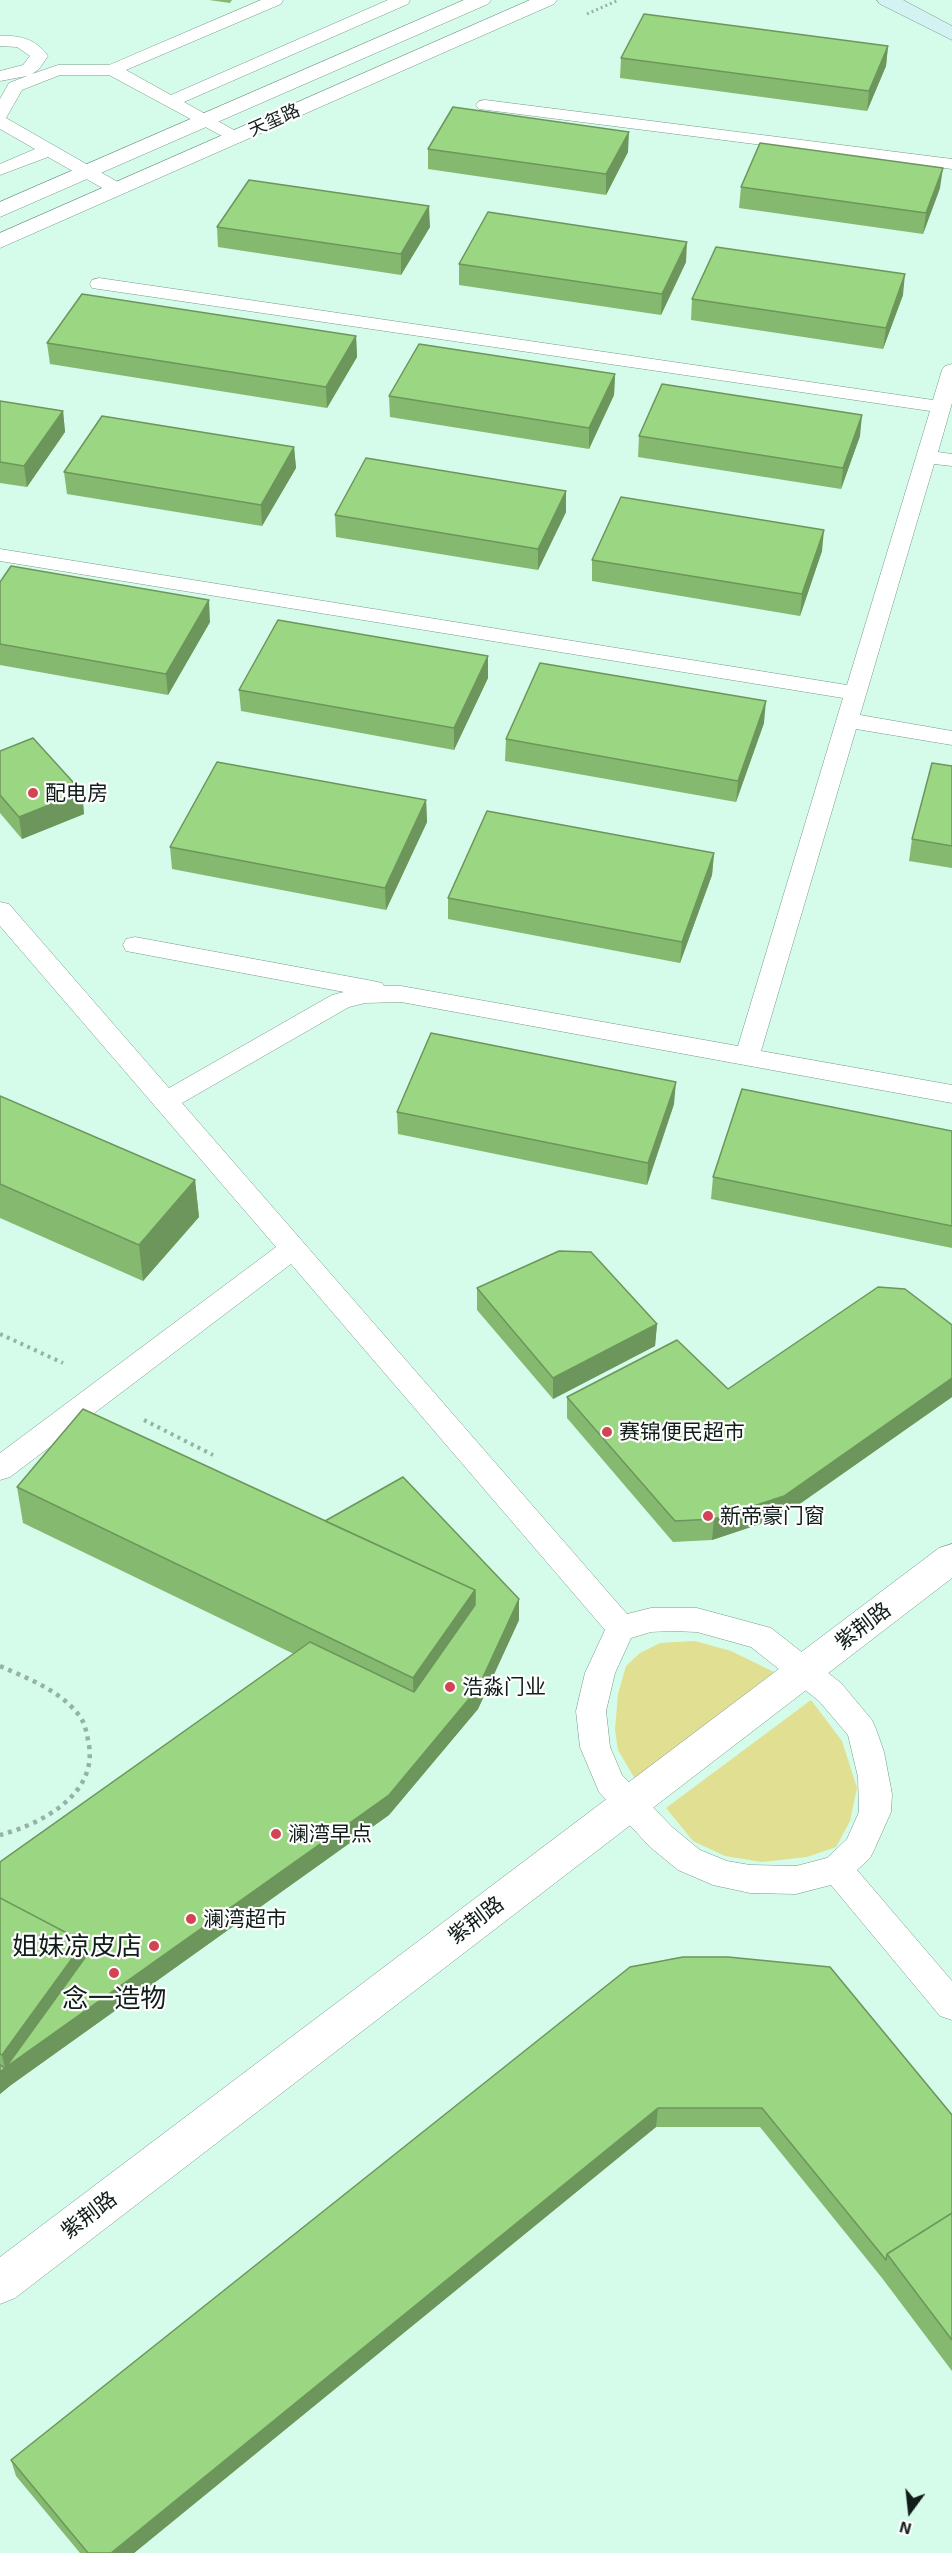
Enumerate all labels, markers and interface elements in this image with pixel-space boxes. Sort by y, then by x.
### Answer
street label: 天玺路 [245,99,303,141]
place label: 配电房 [45,780,108,806]
marker: 配电房 [26,786,40,800]
place label: 赛锦便民超市 [619,1419,745,1445]
marker: 赛锦便民超市 [600,1425,614,1439]
place label: 新帝豪门窗 [720,1503,825,1529]
marker: 新帝豪门窗 [701,1509,715,1523]
street label: 紫荆路 [830,1597,896,1655]
place label: 浩淼门业 [462,1674,546,1700]
marker: 浩淼门业 [443,1680,457,1694]
place label: 澜湾早点 [288,1821,372,1847]
marker: 澜湾早点 [269,1827,283,1841]
street label: 紫荆路 [443,1891,509,1949]
place label: 澜湾超市 [203,1906,287,1932]
marker: 澜湾超市 [184,1912,198,1926]
place label: 姐妹凉皮店 [12,1930,142,1962]
marker: 姐妹凉皮店 [147,1939,161,1953]
marker: 念一造物 [107,1966,121,1980]
place label: 念一造物 [62,1982,166,2014]
street label: 紫荆路 [56,2186,122,2244]
north arrow [880,2481,940,2541]
text: N [897,2518,913,2540]

